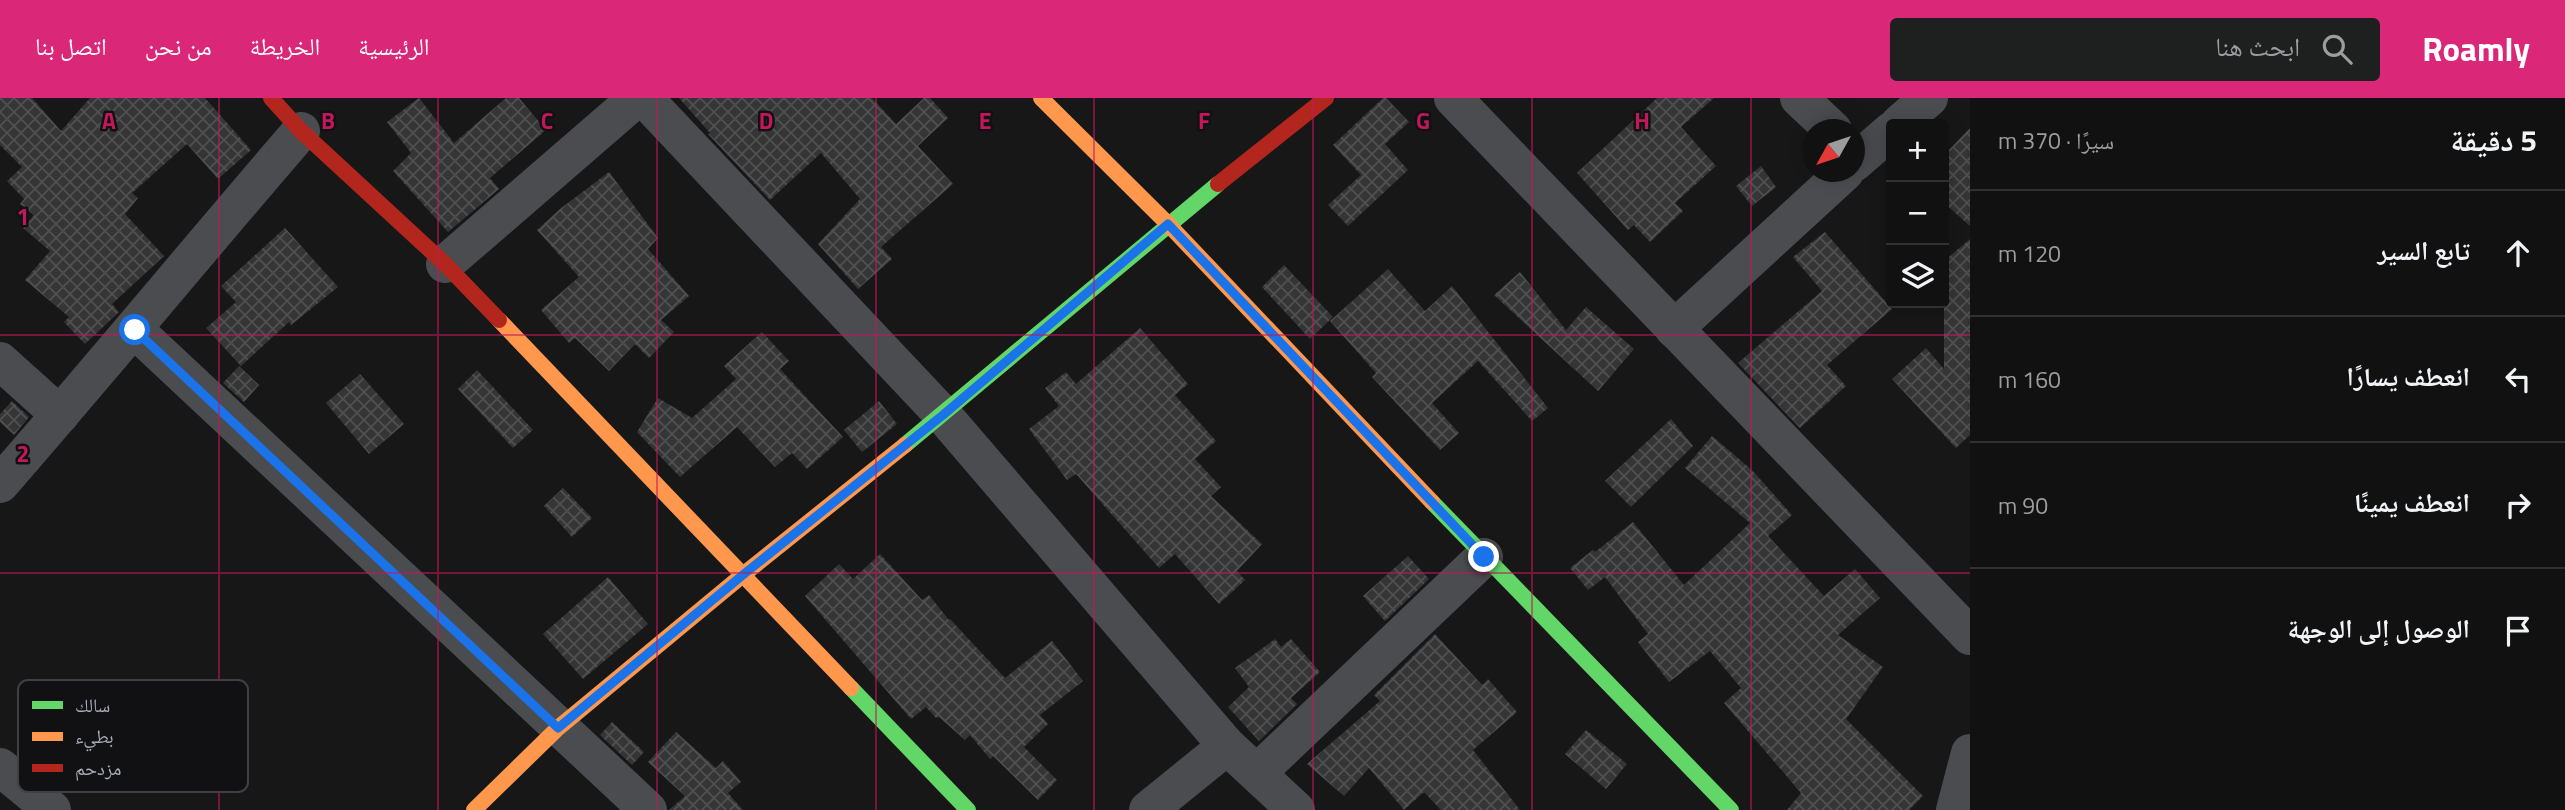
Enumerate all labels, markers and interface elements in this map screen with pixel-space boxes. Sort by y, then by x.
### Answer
search box [1890,18,2380,81]
text: Roamly [2422,24,2530,74]
text: ابحث هنا [2215,27,2300,66]
text: اتصل بنا [35,28,107,64]
text: من نحن [145,28,212,64]
text: الخريطة [250,28,320,64]
text: الرئيسية [358,28,429,64]
icon: search [2318,30,2356,68]
text: A [102,103,116,138]
text: B [321,103,335,138]
text: C [541,103,553,138]
text: D [759,103,773,138]
text: E [979,103,991,138]
text: F [1198,103,1210,138]
text: G [1416,103,1430,138]
text: H [1634,103,1650,138]
text: 5 دقيقة [2451,117,2537,163]
north arrow [1802,119,1865,182]
map controls [1886,119,1949,308]
button: + [1886,119,1949,182]
text: سيرًا · 370 m [1998,123,2114,158]
button: − [1886,182,1949,245]
text: 1 [17,199,29,234]
text: تابع السير [2378,231,2470,270]
icon: ahead [2499,234,2537,272]
text: 120 m [1998,236,2061,271]
button: layers [1886,245,1949,308]
route start [119,314,150,345]
text: انعطف يسارًا [2346,357,2470,396]
icon: left [2499,360,2537,398]
text: 160 m [1998,362,2061,397]
text: 2 [17,436,29,471]
text: انعطف يمينًا [2354,483,2470,522]
icon: right [2499,486,2537,524]
text: 90 m [1998,488,2048,523]
route end [1468,541,1499,572]
text: الوصول إلى الوجهة [2288,609,2470,648]
icon: arrive [2499,612,2537,650]
legend [18,680,248,792]
text: سالك [75,690,110,719]
text: بطيء [75,721,114,752]
text: مزدحم [75,753,121,782]

